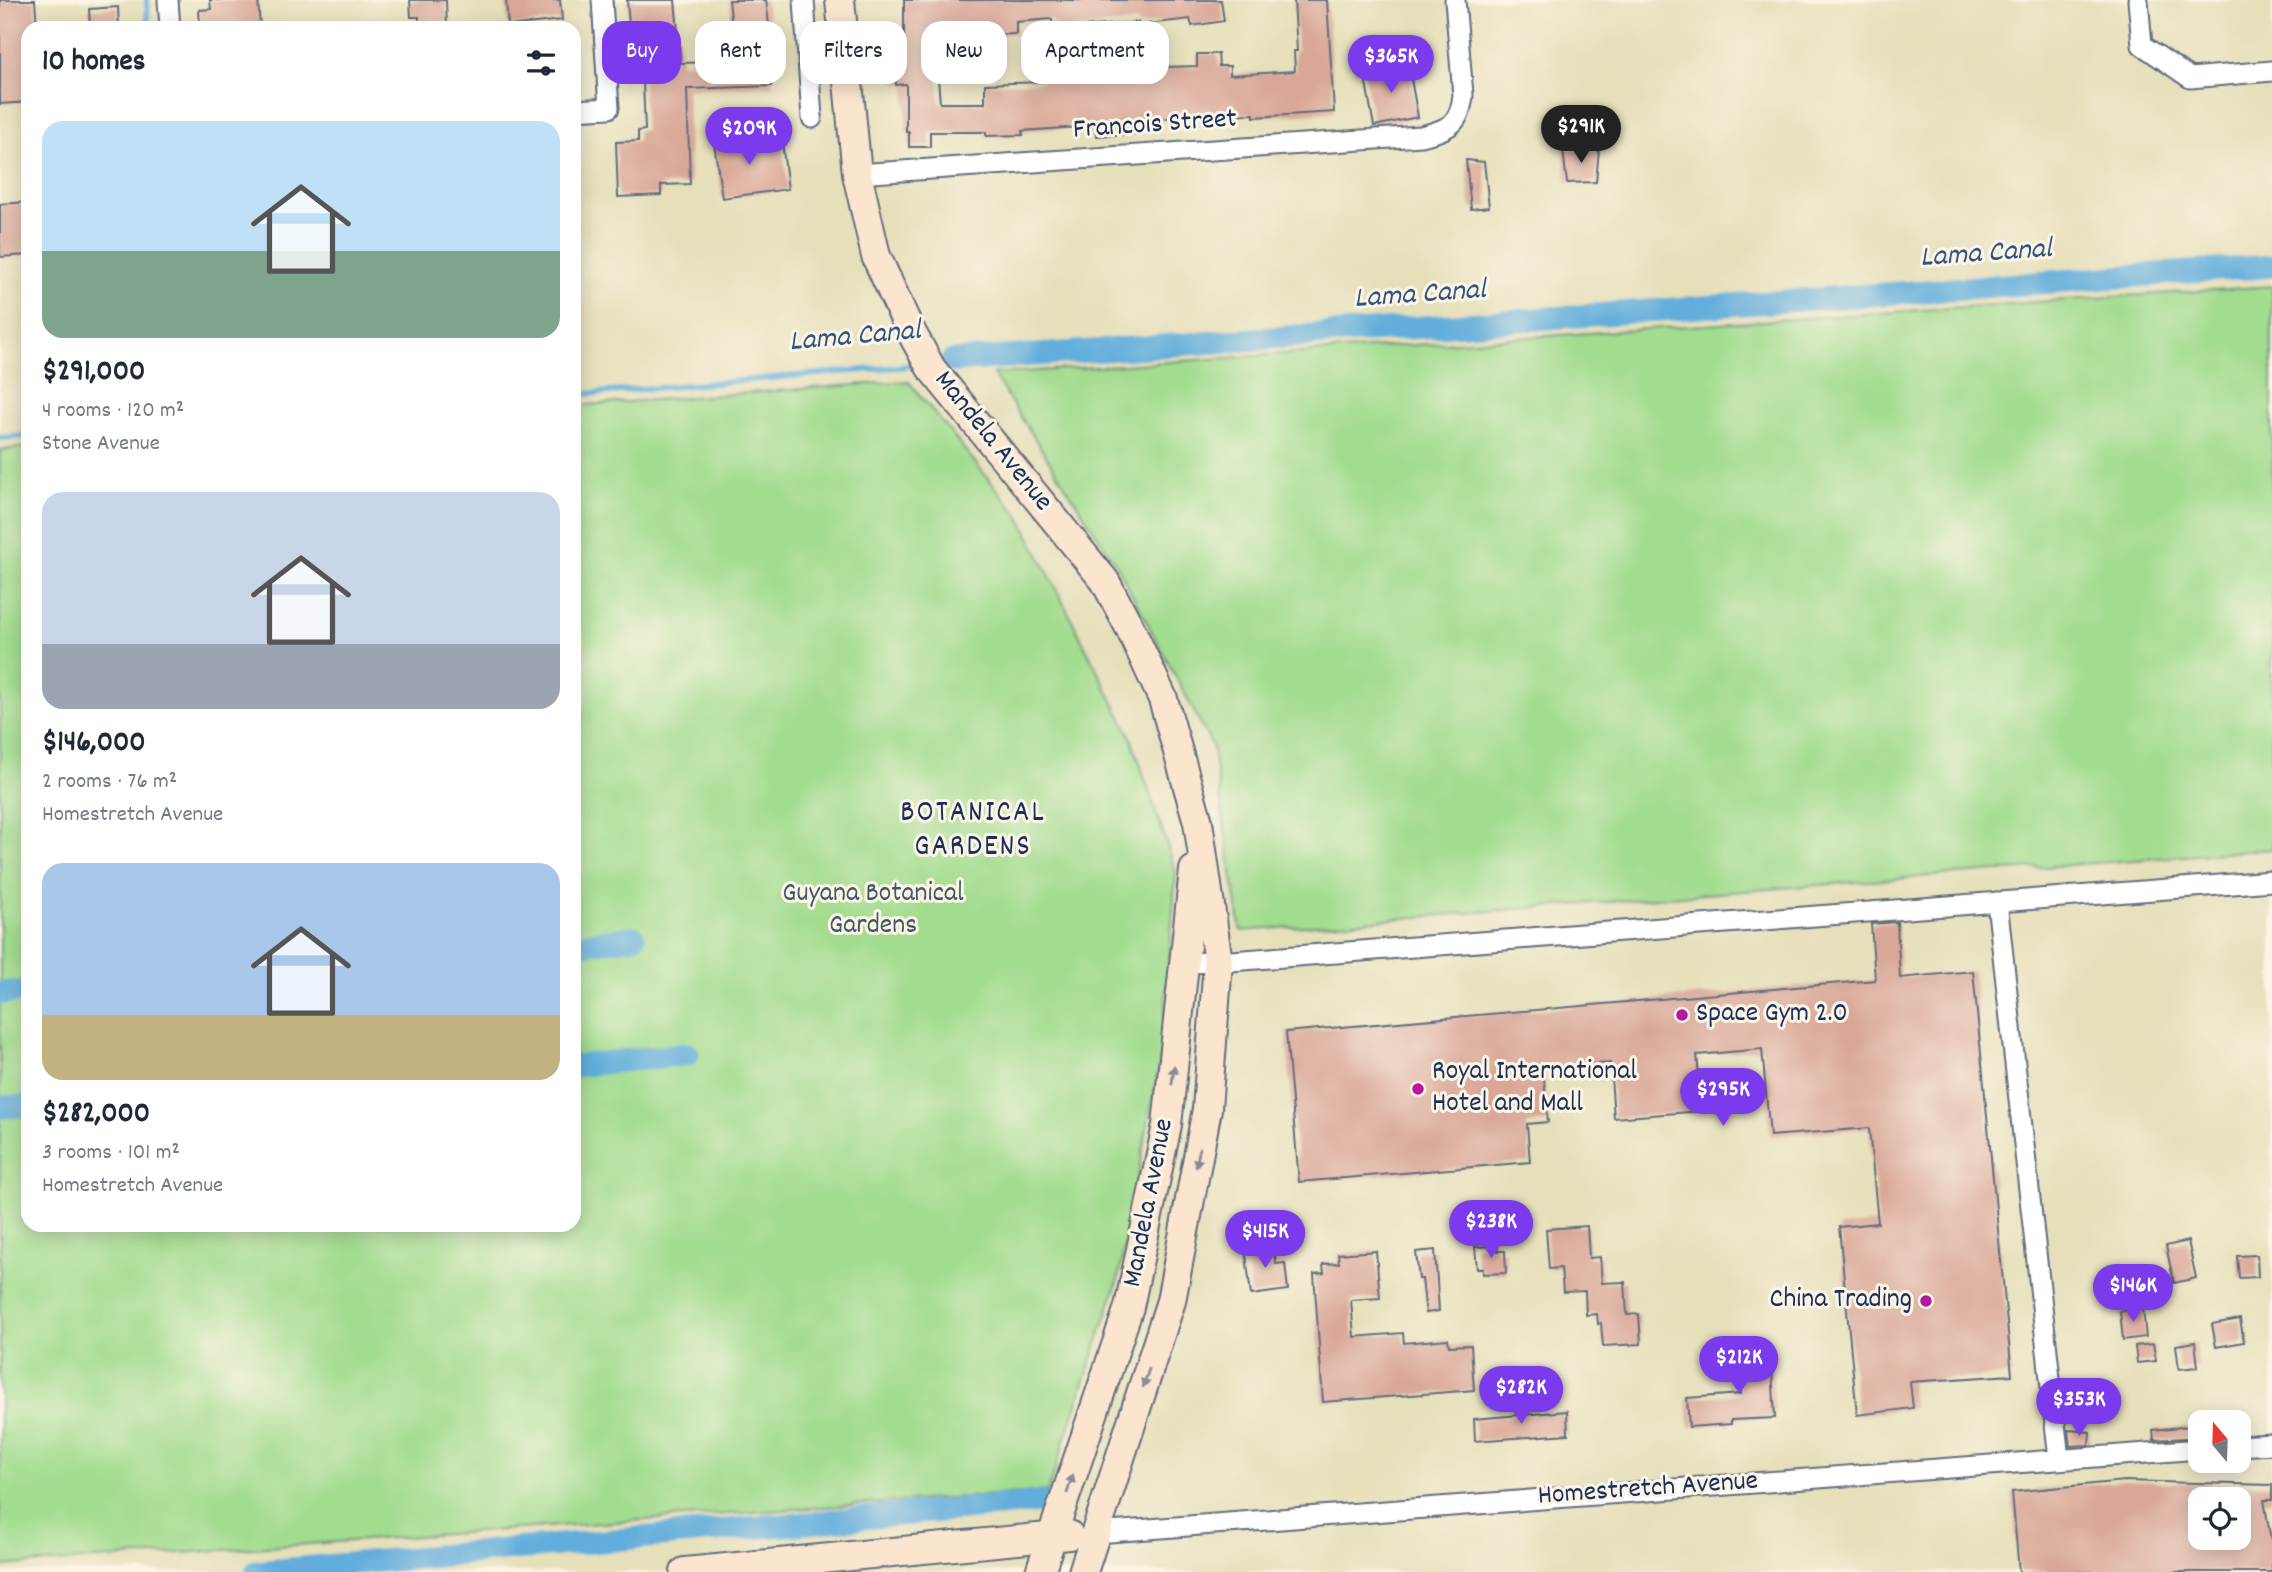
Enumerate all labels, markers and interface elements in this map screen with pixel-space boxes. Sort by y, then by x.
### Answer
chip: Buy [602,21,681,84]
chip: Rent [695,21,786,84]
chip: Filters [800,21,907,84]
chip: New [921,21,1007,84]
chip: Apartment [1021,21,1169,84]
pin: $365K [1342,36,1440,95]
text: $365K [1364,41,1418,74]
text: 10 homes [42,42,145,85]
icon: filters [522,44,560,82]
street label: Francois Street [1072,100,1238,152]
pin: $291K [1532,106,1630,165]
pin: $209K [700,108,798,167]
text: $291K [1557,111,1605,144]
text: $209K [721,113,777,146]
icon: home [238,166,364,292]
water label: Lama Canal [1919,229,2056,281]
water label: Lama Canal [1353,270,1490,322]
water label: Lama Canal [787,311,925,365]
text: $291,000 [42,352,145,395]
street label: Mandela Avenue [923,363,1061,521]
text: 4 rooms · 120 m² [42,395,184,428]
text: Stone Avenue [42,428,160,461]
icon: home [238,537,364,663]
text: $146,000 [42,723,146,766]
text: 2 rooms · 76 m² [42,766,177,799]
district label: BOTANICAL GARDENS [900,793,1046,870]
text: Homestretch Avenue [42,799,223,832]
park label: Guyana Botanical Gardens [782,875,964,947]
icon: home [238,908,364,1034]
place label: Space Gym 2.0 [1696,995,1848,1035]
marker: Space Gym 2.0 [1674,1007,1690,1023]
place label: Royal International Hotel and Mall [1432,1053,1637,1125]
one-way arrow [1167,1063,1178,1085]
pin: $295K [1674,1068,1772,1128]
text: $295K [1696,1074,1750,1107]
marker: Royal International Hotel and Mall [1410,1081,1426,1097]
text: $282,000 [42,1094,150,1137]
street label: Mandela Avenue [1114,1115,1186,1291]
text: 3 rooms · 101 m² [42,1137,180,1170]
one-way arrow [1192,1146,1203,1168]
text: Homestretch Avenue [42,1170,223,1203]
pin: $238K [1442,1200,1540,1260]
text: $238K [1465,1206,1517,1239]
pin: $415K [1216,1210,1314,1270]
text: $415K [1241,1216,1289,1249]
pin: $146K [2084,1264,2182,1324]
text: $146K [2109,1270,2157,1303]
place label: China Trading [1770,1281,1912,1321]
marker: China Trading [1918,1293,1934,1309]
pin: $212K [1690,1336,1788,1396]
text: $212K [1715,1342,1763,1375]
pin: $282K [1472,1366,1570,1426]
one-way arrow [1140,1367,1151,1388]
text: $282K [1495,1372,1547,1405]
pin: $353K [2030,1378,2128,1438]
text: $353K [2052,1384,2106,1417]
north arrow [2188,1410,2250,1474]
map controls [2188,1410,2251,1550]
street label: Homestretch Avenue [1537,1462,1759,1518]
one-way arrow [1065,1474,1076,1495]
button: locate [2188,1487,2251,1550]

